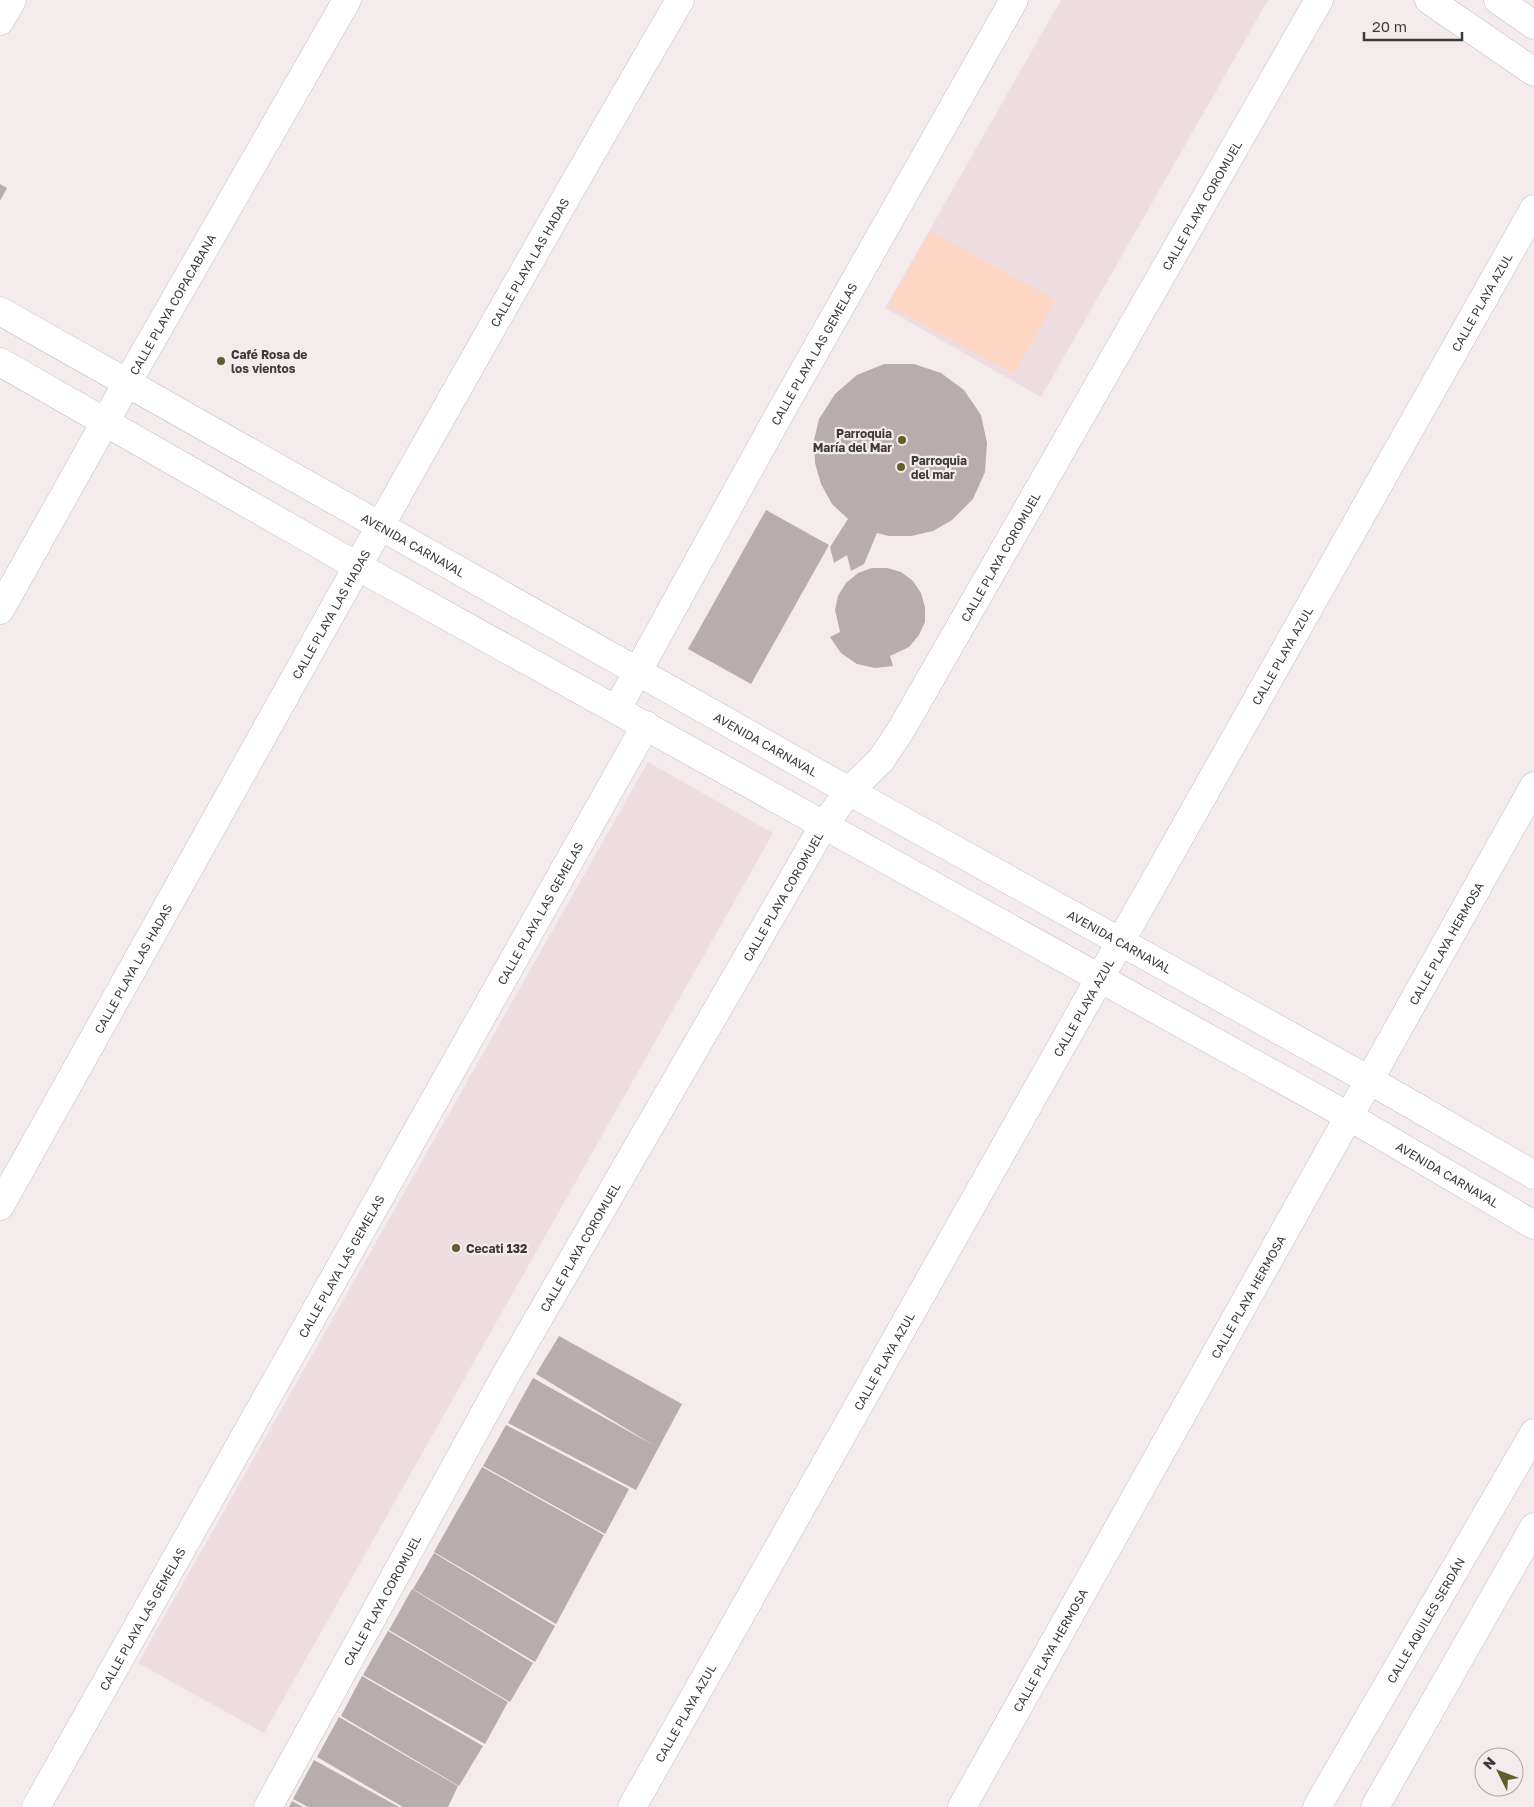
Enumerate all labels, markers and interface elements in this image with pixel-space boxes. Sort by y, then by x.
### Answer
scale bar [1364,10,1462,42]
text: 20 m [1372,17,1407,35]
street label: CALLE PLAYA COROMUEL [1158,138,1245,273]
street label: CALLE PLAYA LAS HADAS [487,195,572,330]
street label: CALLE PLAYA COPACABANA [126,231,219,377]
street label: CALLE PLAYA AZUL [1448,250,1515,354]
street label: CALLE PLAYA LAS GEMELAS [767,280,860,428]
place label: Café Rosa de los vientos [231,347,307,376]
marker: Café Rosa de los vientos [215,355,227,367]
place label: Parroquia María del Mar [813,426,892,455]
marker: Parroquia María del Mar [896,434,908,446]
place label: Parroquia del mar [911,453,967,482]
marker: Parroquia del mar [895,461,907,473]
street label: CALLE PLAYA COROMUEL [957,489,1043,624]
street label: AVENIDA CARNAVAL [359,510,468,580]
street label: CALLE PLAYA LAS HADAS [288,546,373,682]
street label: CALLE PLAYA AZUL [1248,604,1316,707]
street label: AVENIDA CARNAVAL [712,709,821,779]
street label: CALLE PLAYA COROMUEL [739,829,826,964]
street label: CALLE PLAYA LAS GEMELAS [494,839,586,987]
street label: CALLE PLAYA HERMOSA [1405,879,1486,1008]
street label: CALLE PLAYA LAS HADAS [91,901,175,1036]
street label: AVENIDA CARNAVAL [1065,907,1174,976]
street label: CALLE PLAYA AZUL [1050,956,1117,1059]
street label: AVENIDA CARNAVAL [1394,1138,1502,1210]
street label: CALLE PLAYA COROMUEL [537,1180,623,1314]
street label: CALLE PLAYA LAS GEMELAS [295,1192,387,1340]
street label: CALLE PLAYA HERMOSA [1207,1232,1288,1361]
place label: Cecati 132 [466,1241,527,1256]
marker: Cecati 132 [450,1242,462,1254]
street label: CALLE PLAYA AZUL [850,1309,917,1413]
street label: CALLE PLAYA COROMUEL [340,1532,424,1668]
street label: CALLE PLAYA LAS GEMELAS [96,1545,188,1693]
street label: CALLE AQUILES SERDÁN [1383,1555,1468,1686]
street label: CALLE PLAYA HERMOSA [1009,1586,1090,1714]
street label: CALLE PLAYA AZUL [651,1661,719,1765]
north arrow [1474,1747,1524,1797]
text: N [1479,1753,1499,1773]

